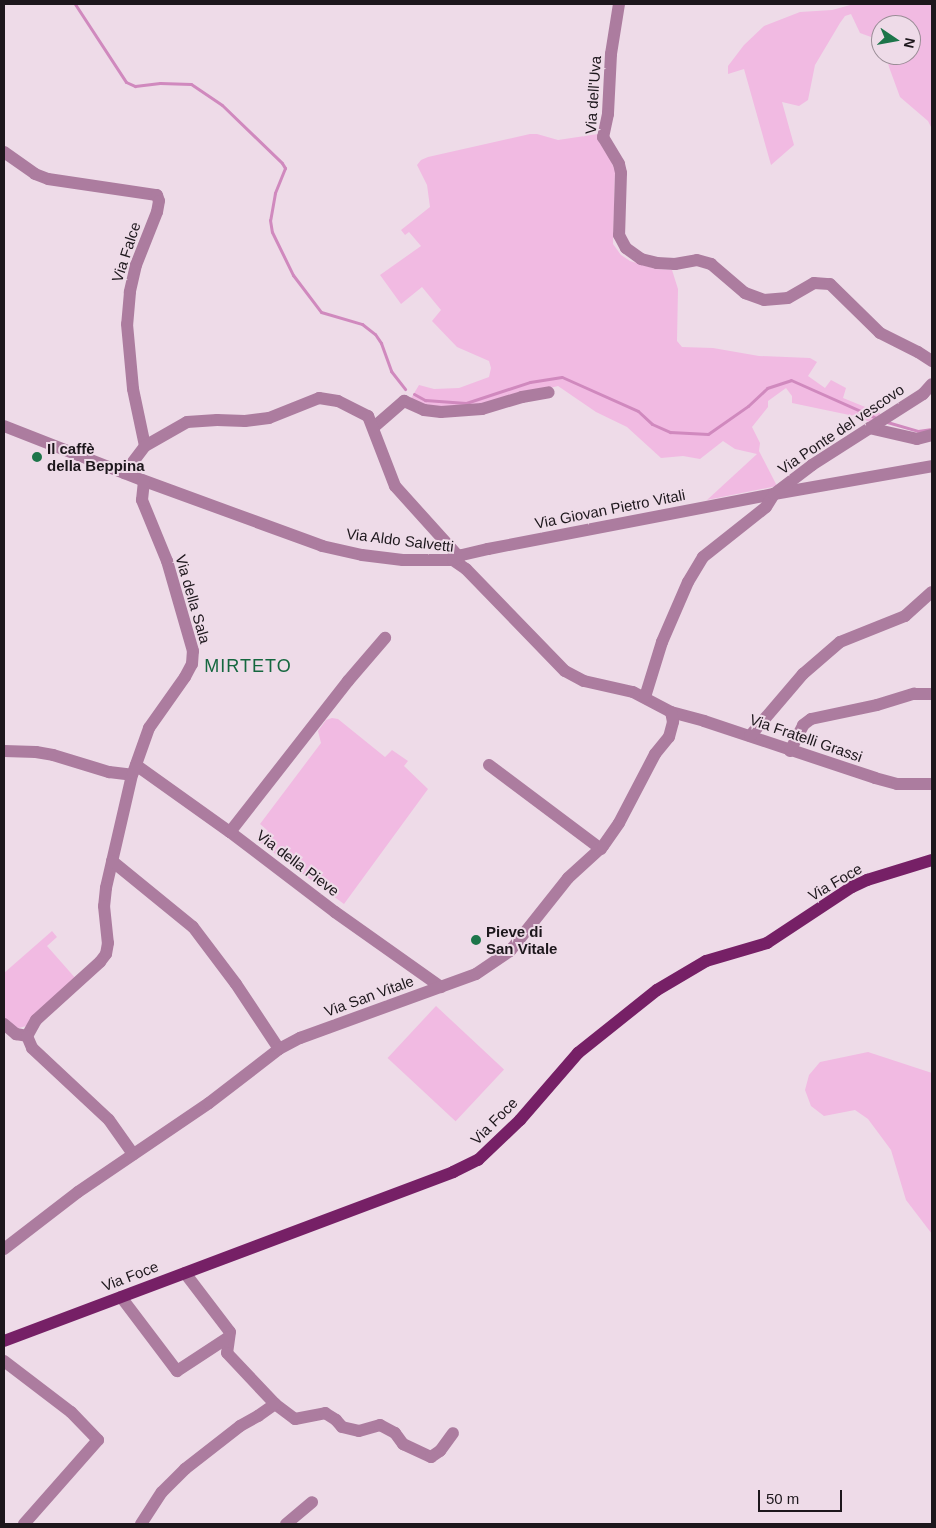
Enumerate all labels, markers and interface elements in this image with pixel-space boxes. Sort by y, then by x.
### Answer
north arrow [871,15,921,65]
text: N [901,36,919,50]
street label: Via dell'Uva [581,55,605,135]
street label: Via Falce [108,220,144,284]
street label: Via Ponte del vescovo [775,380,907,478]
place label: Il caffè della Beppina [47,439,145,474]
marker: Il caffè della Beppina [31,451,43,463]
street label: Via Giovan Pietro Vitali [533,486,687,532]
street label: Via Aldo Salvetti [345,524,455,556]
street label: Via della Sala [172,553,214,645]
district label: MIRTETO [203,655,293,677]
street label: Via Fratelli Grassi [747,710,865,766]
street label: Via della Pieve [253,826,343,900]
street label: Via Foce [805,859,865,905]
place label: Pieve di San Vitale [486,922,557,957]
marker: Pieve di San Vitale [470,934,482,946]
street label: Via San Vitale [322,972,416,1020]
street label: Via Foce [467,1094,521,1148]
street label: Via Foce [99,1257,161,1295]
scale bar [761,1480,845,1512]
text: 50 m [766,1490,799,1507]

